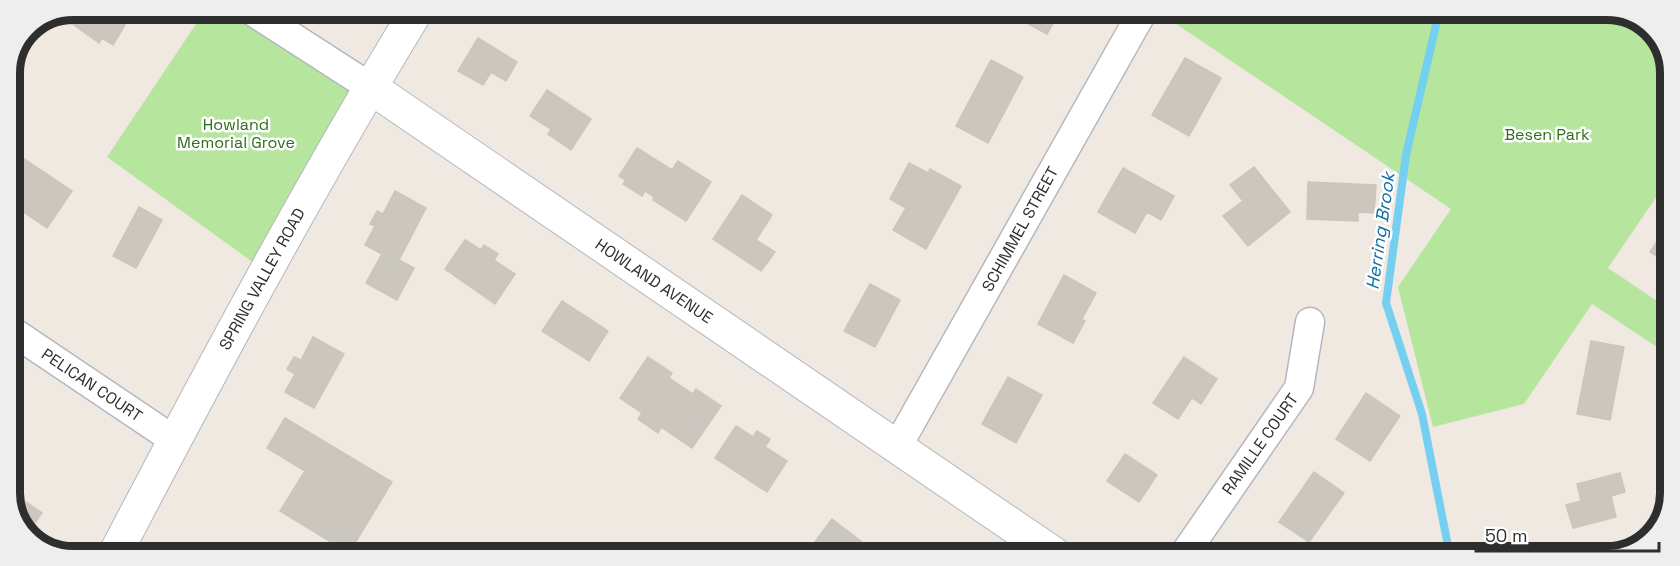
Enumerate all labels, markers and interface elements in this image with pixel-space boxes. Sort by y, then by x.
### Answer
park label: Howland Memorial Grove [177,114,295,153]
park label: Besen Park [1504,124,1590,145]
street label: SCHIMMEL STREET [977,163,1063,295]
water label: Herring Brook [1360,169,1400,291]
street label: SPRING VALLEY ROAD [214,204,310,354]
street label: HOWLAND AVENUE [591,234,717,328]
street label: PELICAN COURT [38,344,146,426]
street label: RAMILLE COURT [1217,389,1303,499]
scale bar [1476,515,1659,553]
text: 50 m [1485,524,1527,547]

